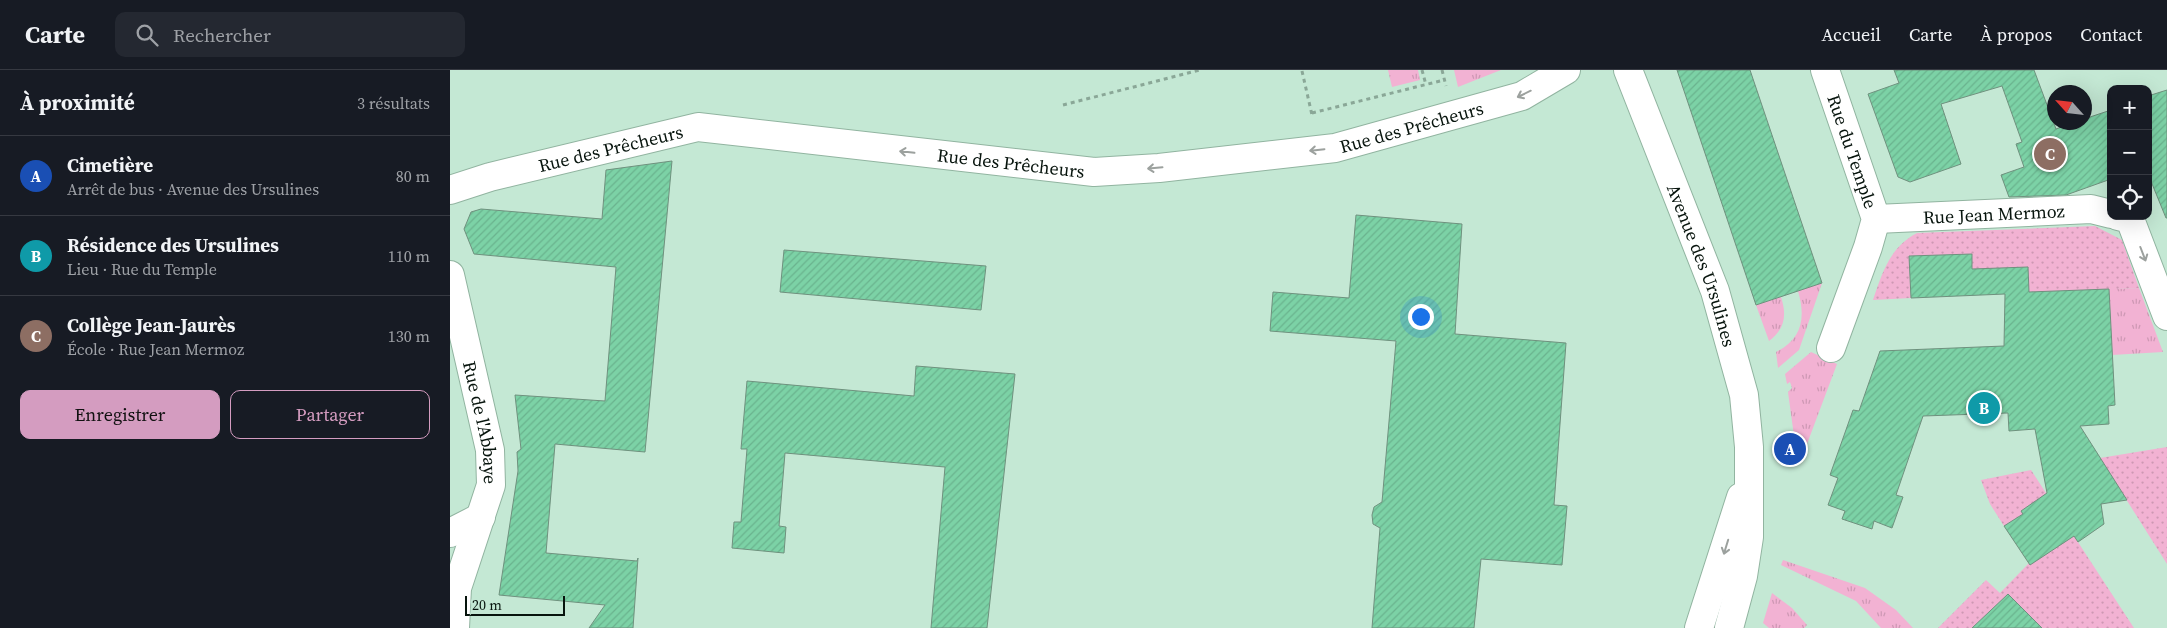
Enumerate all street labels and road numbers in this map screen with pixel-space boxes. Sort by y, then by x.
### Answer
street label: Rue du Temple [1822,91,1884,212]
street label: Rue des Prêcheurs [1337,95,1486,159]
street label: Rue des Prêcheurs [536,119,686,177]
street label: Rue des Prêcheurs [936,142,1086,183]
street label: Avenue des Ursulines [1661,180,1742,350]
street label: Rue Jean Mermoz [1922,198,2065,229]
street label: Rue de l'Abbaye [458,358,503,484]

